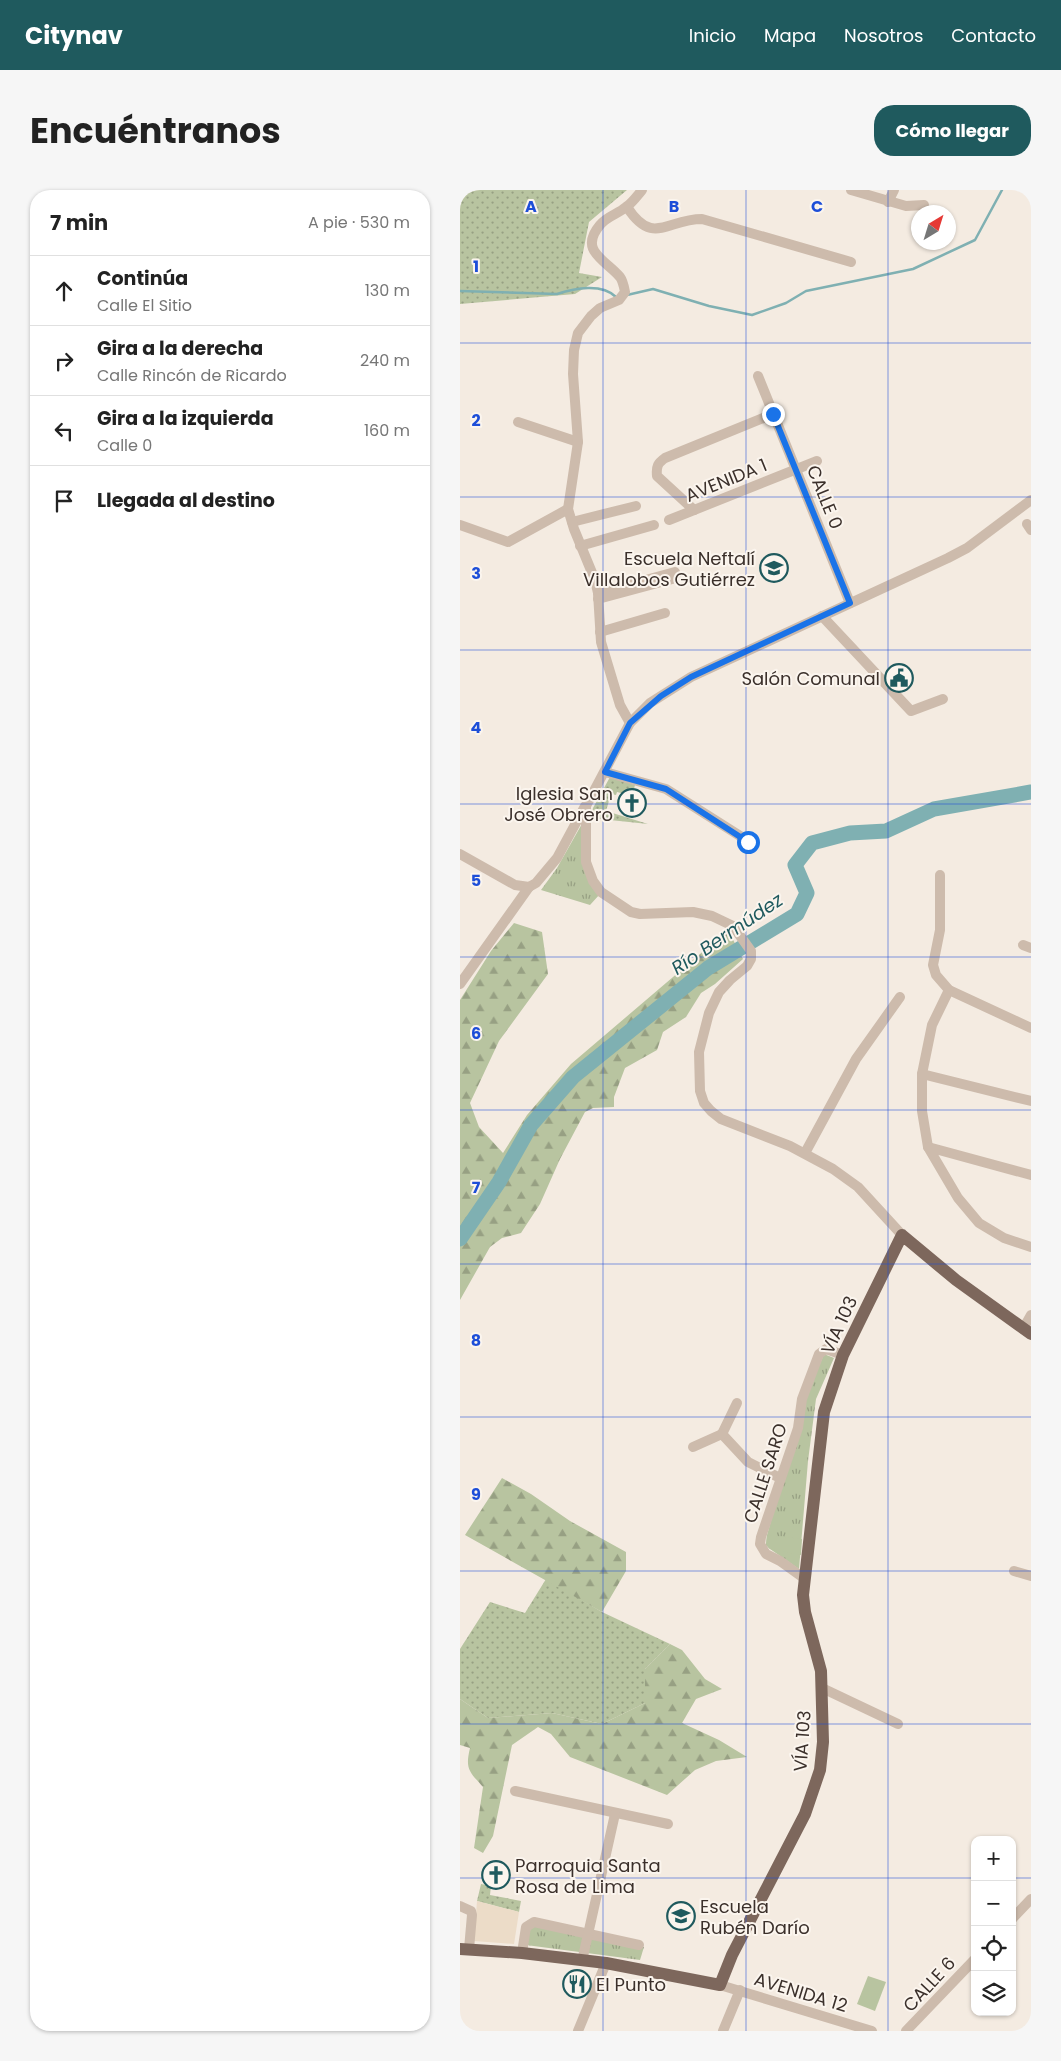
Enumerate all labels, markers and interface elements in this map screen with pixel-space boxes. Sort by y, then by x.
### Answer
text: Citynav [25,19,123,52]
text: Inicio [689,23,736,48]
text: Mapa [764,23,816,48]
text: Nosotros [844,23,923,48]
text: Contacto [951,23,1036,48]
button: Cómo llegar [874,105,1031,156]
text: Encuéntranos [30,106,281,155]
text: A [525,195,537,218]
text: B [669,195,679,218]
text: C [811,195,823,218]
north arrow [911,205,956,250]
text: 7 min [50,208,108,237]
text: A pie · 530 m [308,211,410,234]
text: 1 [473,255,479,278]
text: Continúa [97,265,188,292]
icon: ahead [50,277,78,305]
text: 130 m [365,279,410,302]
text: Calle El Sitio [97,294,192,317]
text: Gira a la derecha [97,335,263,362]
icon: right [50,347,78,375]
text: 240 m [360,349,410,372]
text: Calle Rincón de Ricardo [97,364,287,387]
route end [762,403,785,426]
text: Gira a la izquierda [97,405,274,432]
text: 2 [471,409,481,432]
icon: left [50,417,78,445]
text: 160 m [364,419,410,442]
text: Calle 0 [97,434,152,457]
street label: AVENIDA 1 [681,452,771,508]
street label: CALLE 0 [801,461,849,533]
icon: arrive [50,487,78,515]
text: Llegada al destino [97,487,275,514]
place label: Escuela Neftalí Villalobos Gutiérrez [583,546,755,592]
school or university icon: Escuela Neftalí Villalobos Gutiérrez [759,553,789,583]
text: 3 [471,562,481,585]
public building icon: Salón Comunal [884,663,914,693]
place label: Salón Comunal [741,666,880,691]
text: 4 [471,716,482,739]
place label: Iglesia San José Obrero [504,781,613,827]
church icon: Iglesia San José Obrero [617,788,647,818]
route start [737,831,760,854]
text: 5 [471,869,481,892]
water label: Río Bermúdez [666,886,789,981]
text: 6 [471,1022,481,1045]
text: 7 [472,1176,481,1199]
street label: VÍA 103 [815,1292,863,1358]
text: 8 [471,1329,481,1352]
street label: CALLE SARO [737,1420,793,1526]
text: 9 [471,1483,481,1506]
street label: VÍA 103 [787,1710,817,1772]
map controls [971,1836,1016,2016]
button: + [971,1836,1016,1881]
place label: Parroquia Santa Rosa de Lima [515,1853,661,1899]
church icon: Parroquia Santa Rosa de Lima [481,1860,511,1890]
button: − [971,1881,1016,1926]
place label: Escuela Rubén Darío [700,1894,810,1940]
school or university icon: Escuela Rubén Darío [666,1901,696,1931]
button: locate [971,1926,1016,1971]
street label: CALLE 6 [897,1951,961,2017]
street label: AVENIDA 12 [751,1966,851,2018]
restaurant icon: El Punto [562,1969,592,1999]
button: layers [971,1971,1016,2016]
place label: El Punto [596,1972,666,1997]

